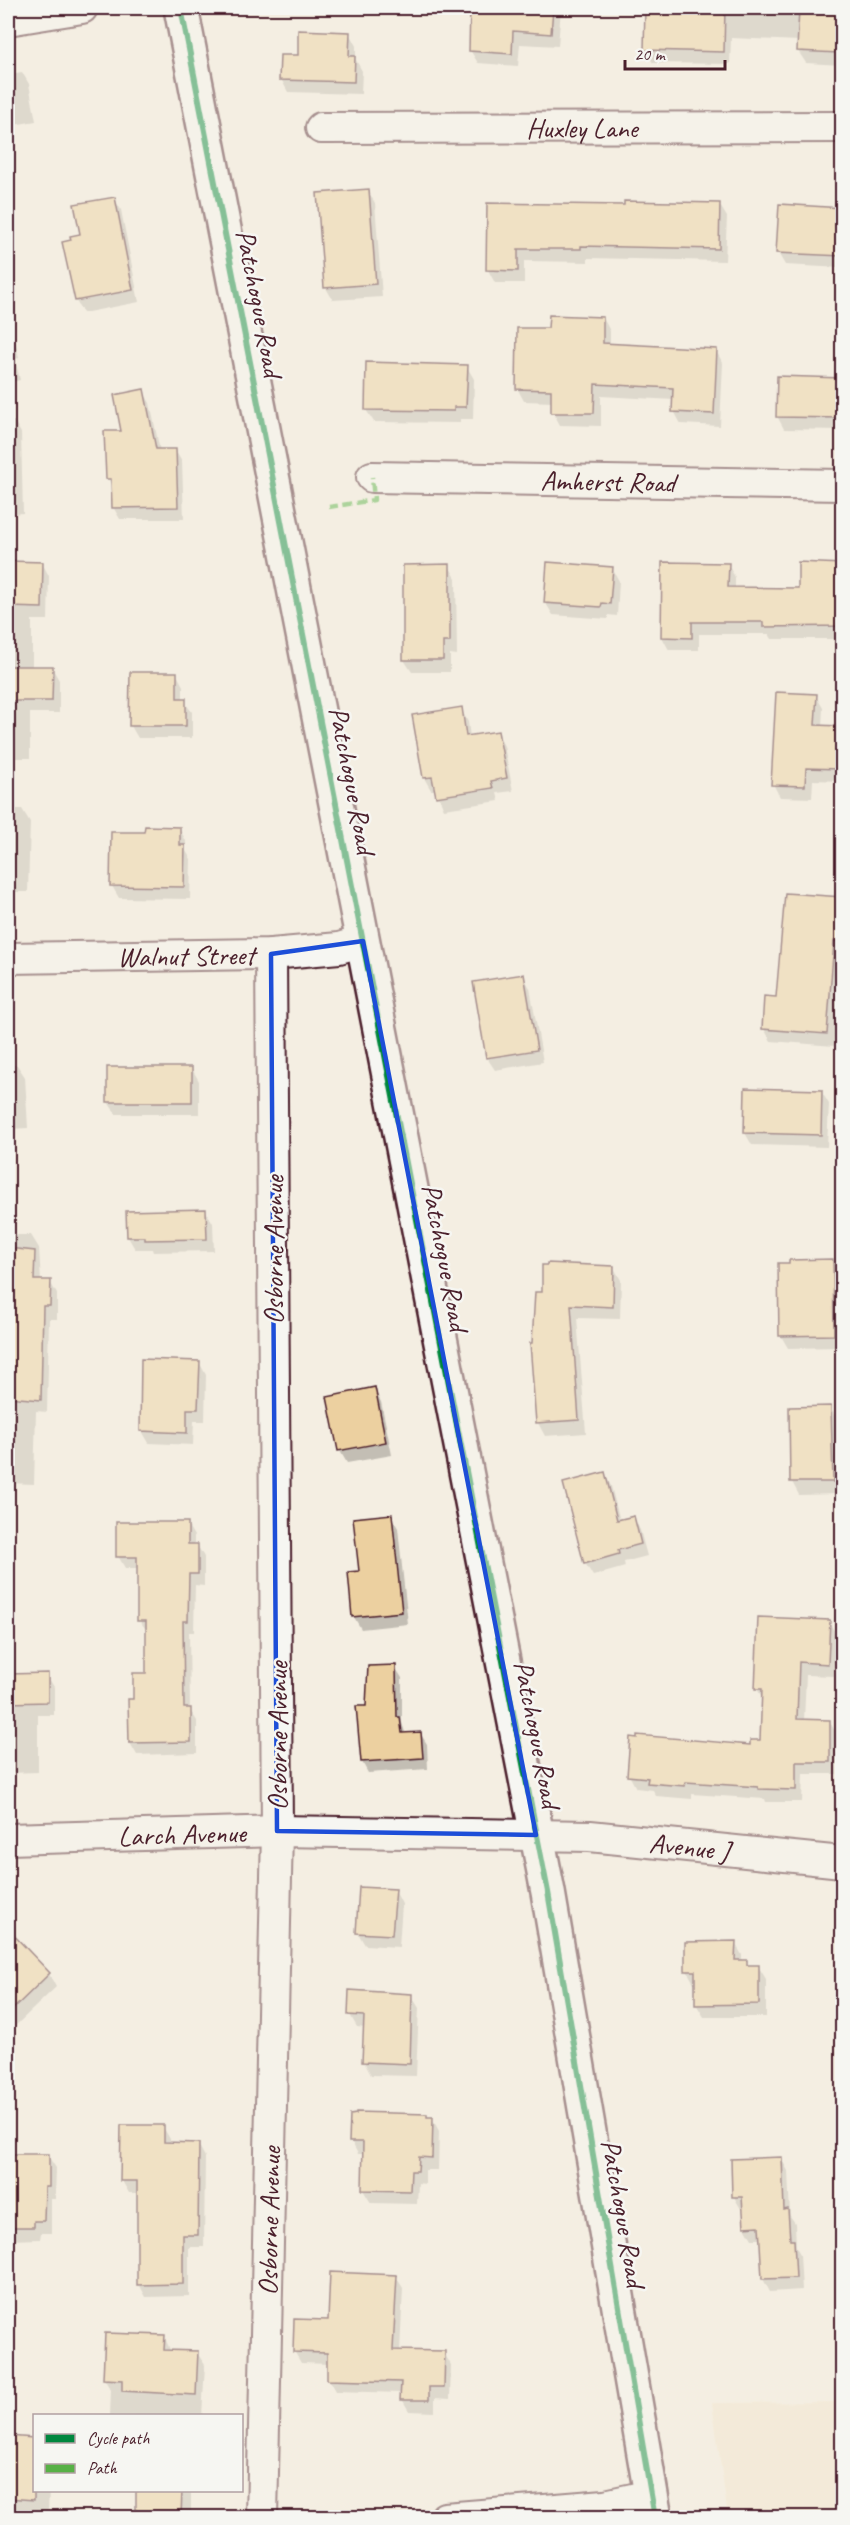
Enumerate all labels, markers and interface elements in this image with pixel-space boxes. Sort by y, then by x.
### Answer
scale bar [625,33,726,71]
text: 20 m [634,43,667,65]
street label: Huxley Lane [526,110,640,146]
street label: Patchogue Road [228,227,292,384]
street label: Amherst Road [540,463,679,500]
street label: Patchogue Road [321,704,385,861]
street label: Walnut Street [117,937,259,974]
street label: Osborne Avenue [256,1174,291,1324]
street label: Patchogue Road [414,1181,478,1338]
street label: Patchogue Road [506,1658,570,1815]
street label: Osborne Avenue [260,1660,295,1810]
street label: Larch Avenue [117,1815,248,1854]
street label: Avenue J [648,1825,735,1869]
street label: Patchogue Road [593,2137,654,2293]
street label: Osborne Avenue [250,2144,288,2296]
legend [33,2414,243,2492]
text: Cycle path [87,2427,150,2449]
text: Path [87,2457,117,2479]

